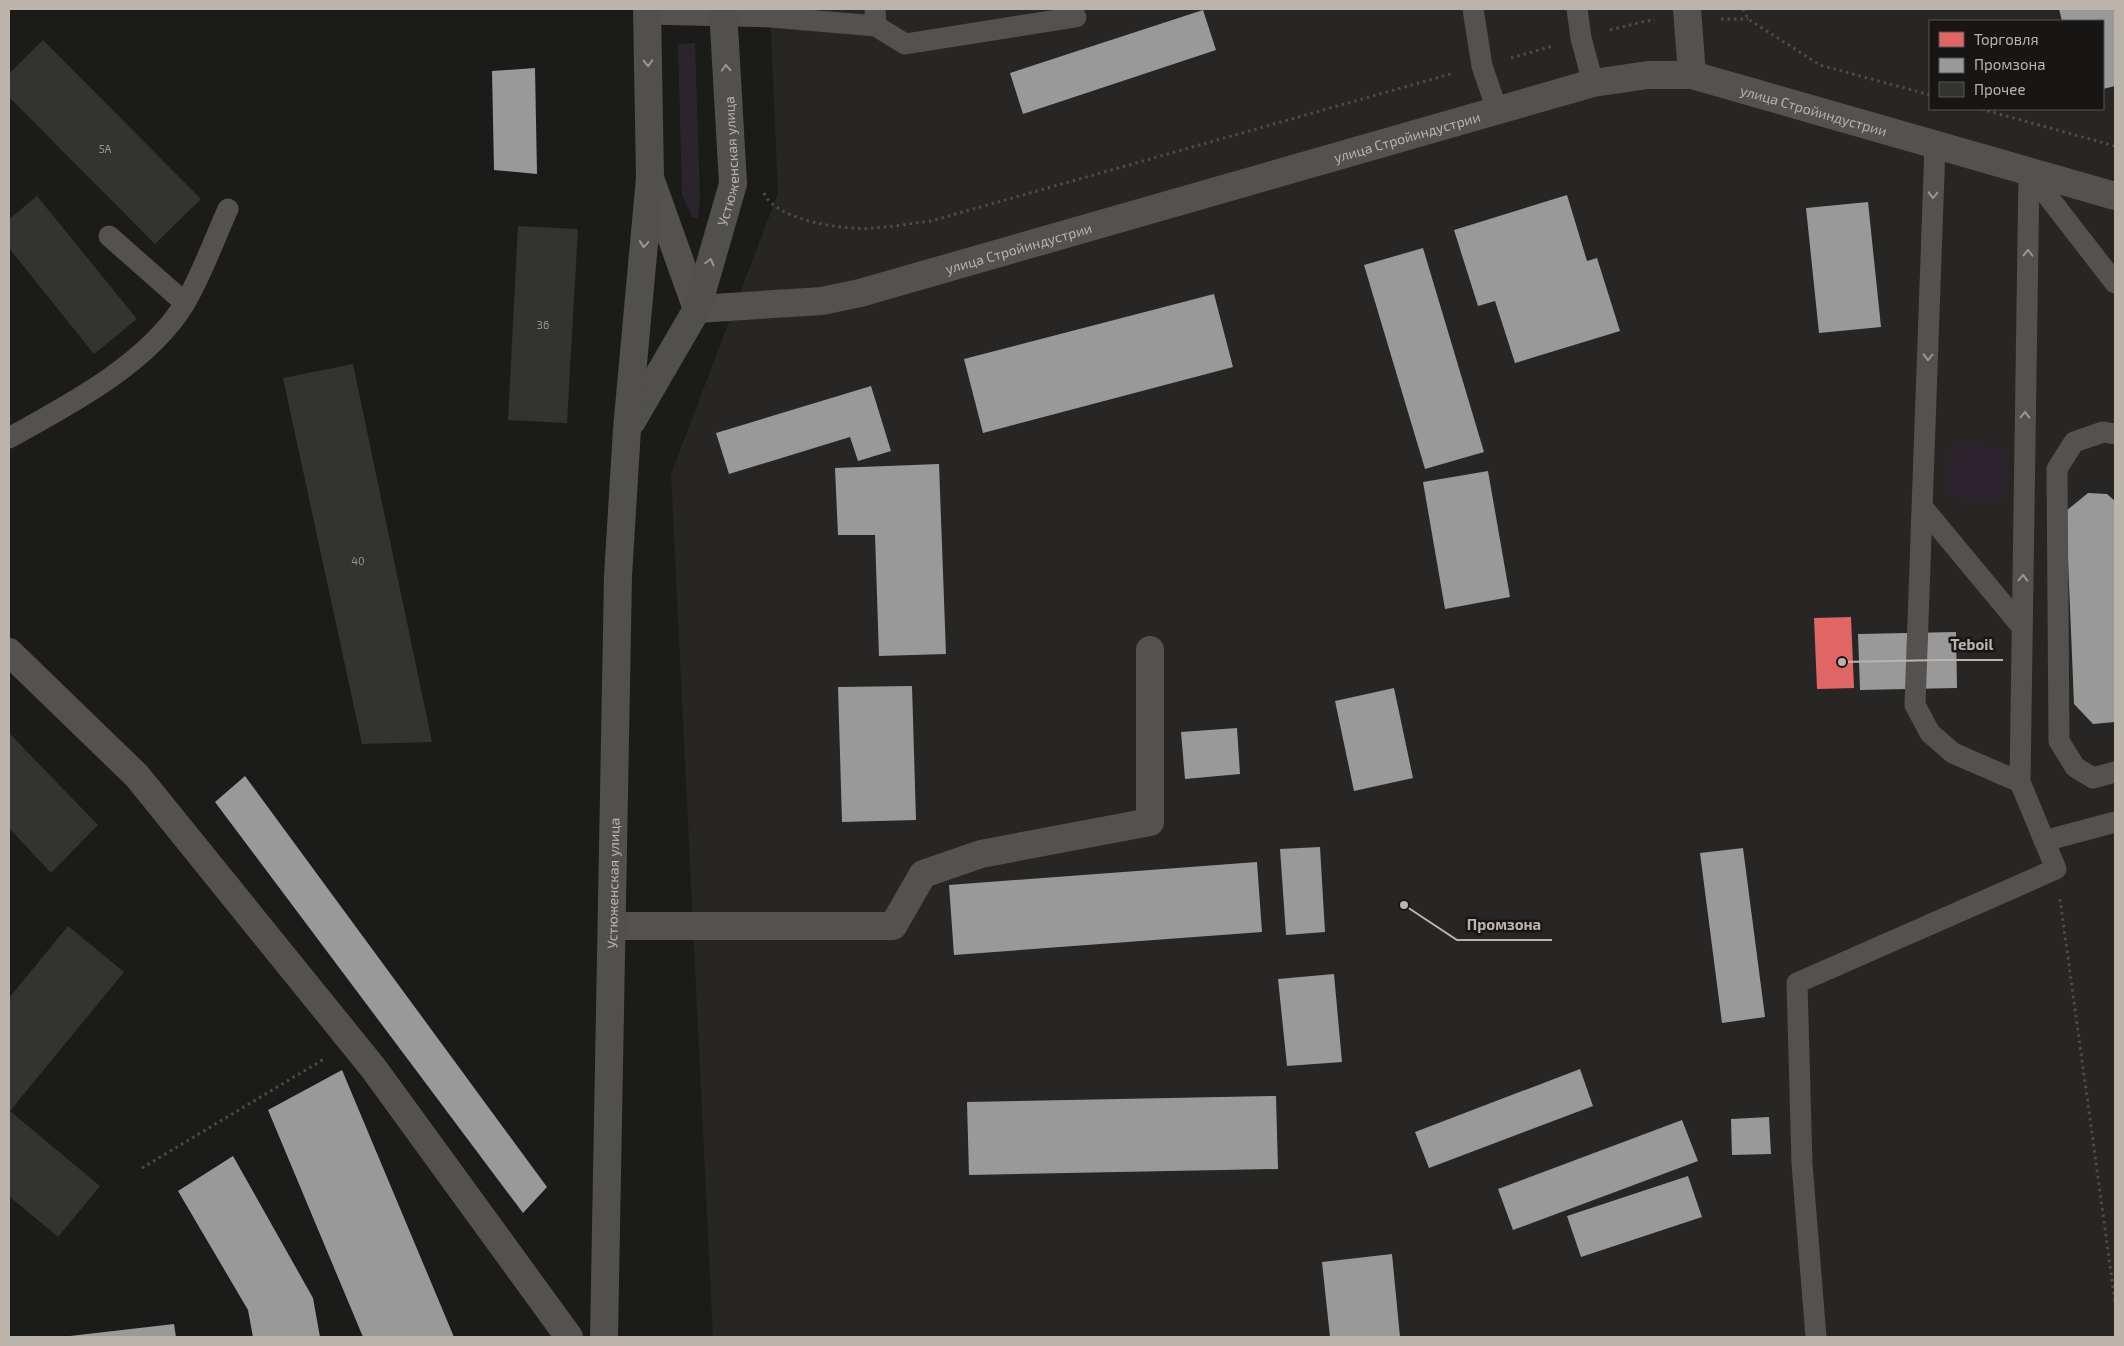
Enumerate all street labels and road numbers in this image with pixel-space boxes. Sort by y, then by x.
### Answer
street label: улица Стройиндустрии [1739,81,1889,139]
street label: Устюженская улица [713,96,741,228]
street label: улица Стройиндустрии [1331,107,1482,165]
street label: улица Стройиндустрии [943,219,1094,277]
street label: Устюженская улица [603,817,622,949]

